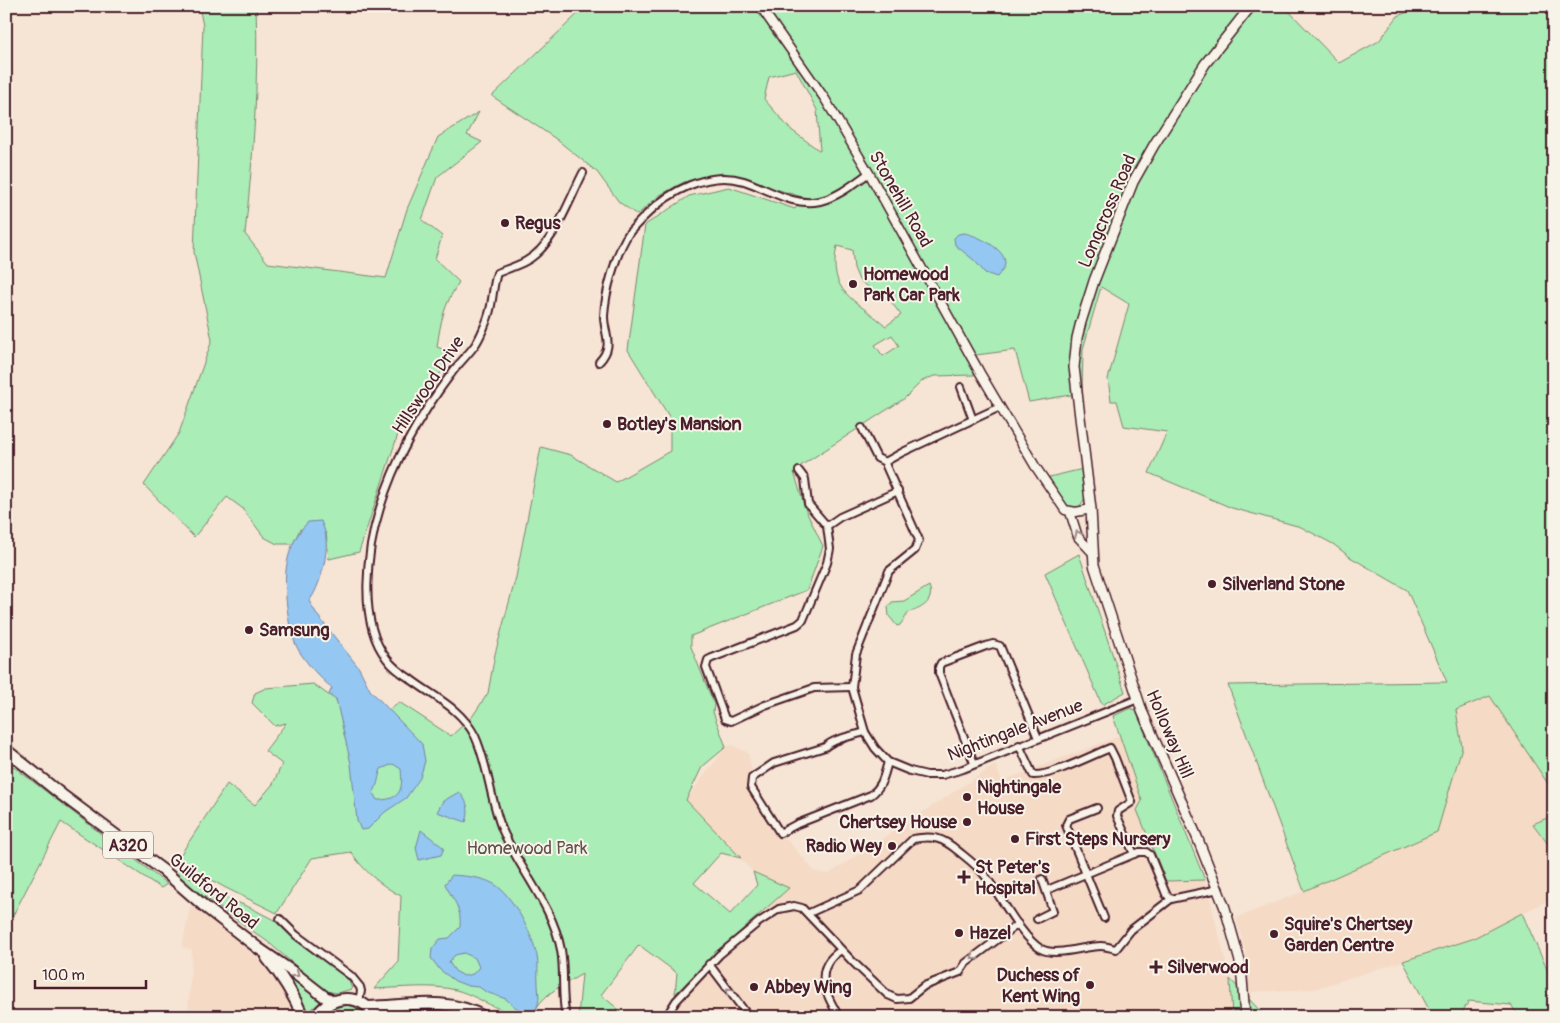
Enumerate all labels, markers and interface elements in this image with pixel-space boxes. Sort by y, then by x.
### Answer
street label: Stonehill Road [864,147,937,252]
street label: Longcross Road [1073,151,1142,271]
place label: Regus [515,212,561,235]
marker: Regus [499,217,511,229]
place label: Homewood Park Car Park [863,263,960,307]
marker: Homewood Park Car Park [847,278,859,290]
street label: Hillswood Drive [387,332,470,439]
place label: Botley's Mansion [617,413,742,436]
marker: Botley's Mansion [601,418,613,430]
one-way arrow [1074,530,1084,539]
place label: Silverland Stone [1222,573,1346,596]
marker: Silverland Stone [1206,578,1218,590]
place label: Samsung [259,619,330,642]
marker: Samsung [243,624,255,636]
street label: Holloway Hill [1141,686,1199,782]
street label: Nightingale Avenue [944,694,1086,767]
place label: Nightingale House [977,776,1062,820]
marker: Nightingale House [961,791,973,803]
place label: Chertsey House [839,811,958,834]
marker: Chertsey House [961,816,973,828]
place label: First Steps Nursery [1025,828,1171,851]
road number: A320 [103,832,153,858]
marker: First Steps Nursery [1009,833,1021,845]
place label: Radio Wey [806,835,882,858]
park label: Homewood Park [466,837,588,860]
marker: Radio Wey [886,840,898,852]
street label: Guildford Road [164,848,263,935]
place label: St Peter's Hospital [975,856,1051,900]
marker: St Peter's Hospital [957,870,971,884]
place label: Squire's Chertsey Garden Centre [1284,913,1413,957]
place label: Hazel [969,922,1011,945]
marker: Hazel [953,927,965,939]
marker: Squire's Chertsey Garden Centre [1268,928,1280,940]
one-way arrow [970,951,980,960]
place label: Silverwood [1167,956,1249,979]
scale bar [35,958,146,990]
marker: Silverwood [1149,960,1163,974]
place label: Duchess of Kent Wing [997,964,1081,1008]
text: 100 m [42,966,85,985]
one-way arrow [290,968,300,977]
place label: Abbey Wing [764,976,851,999]
marker: Duchess of Kent Wing [1084,979,1096,991]
marker: Abbey Wing [748,981,760,993]
one-way arrow [726,987,735,996]

